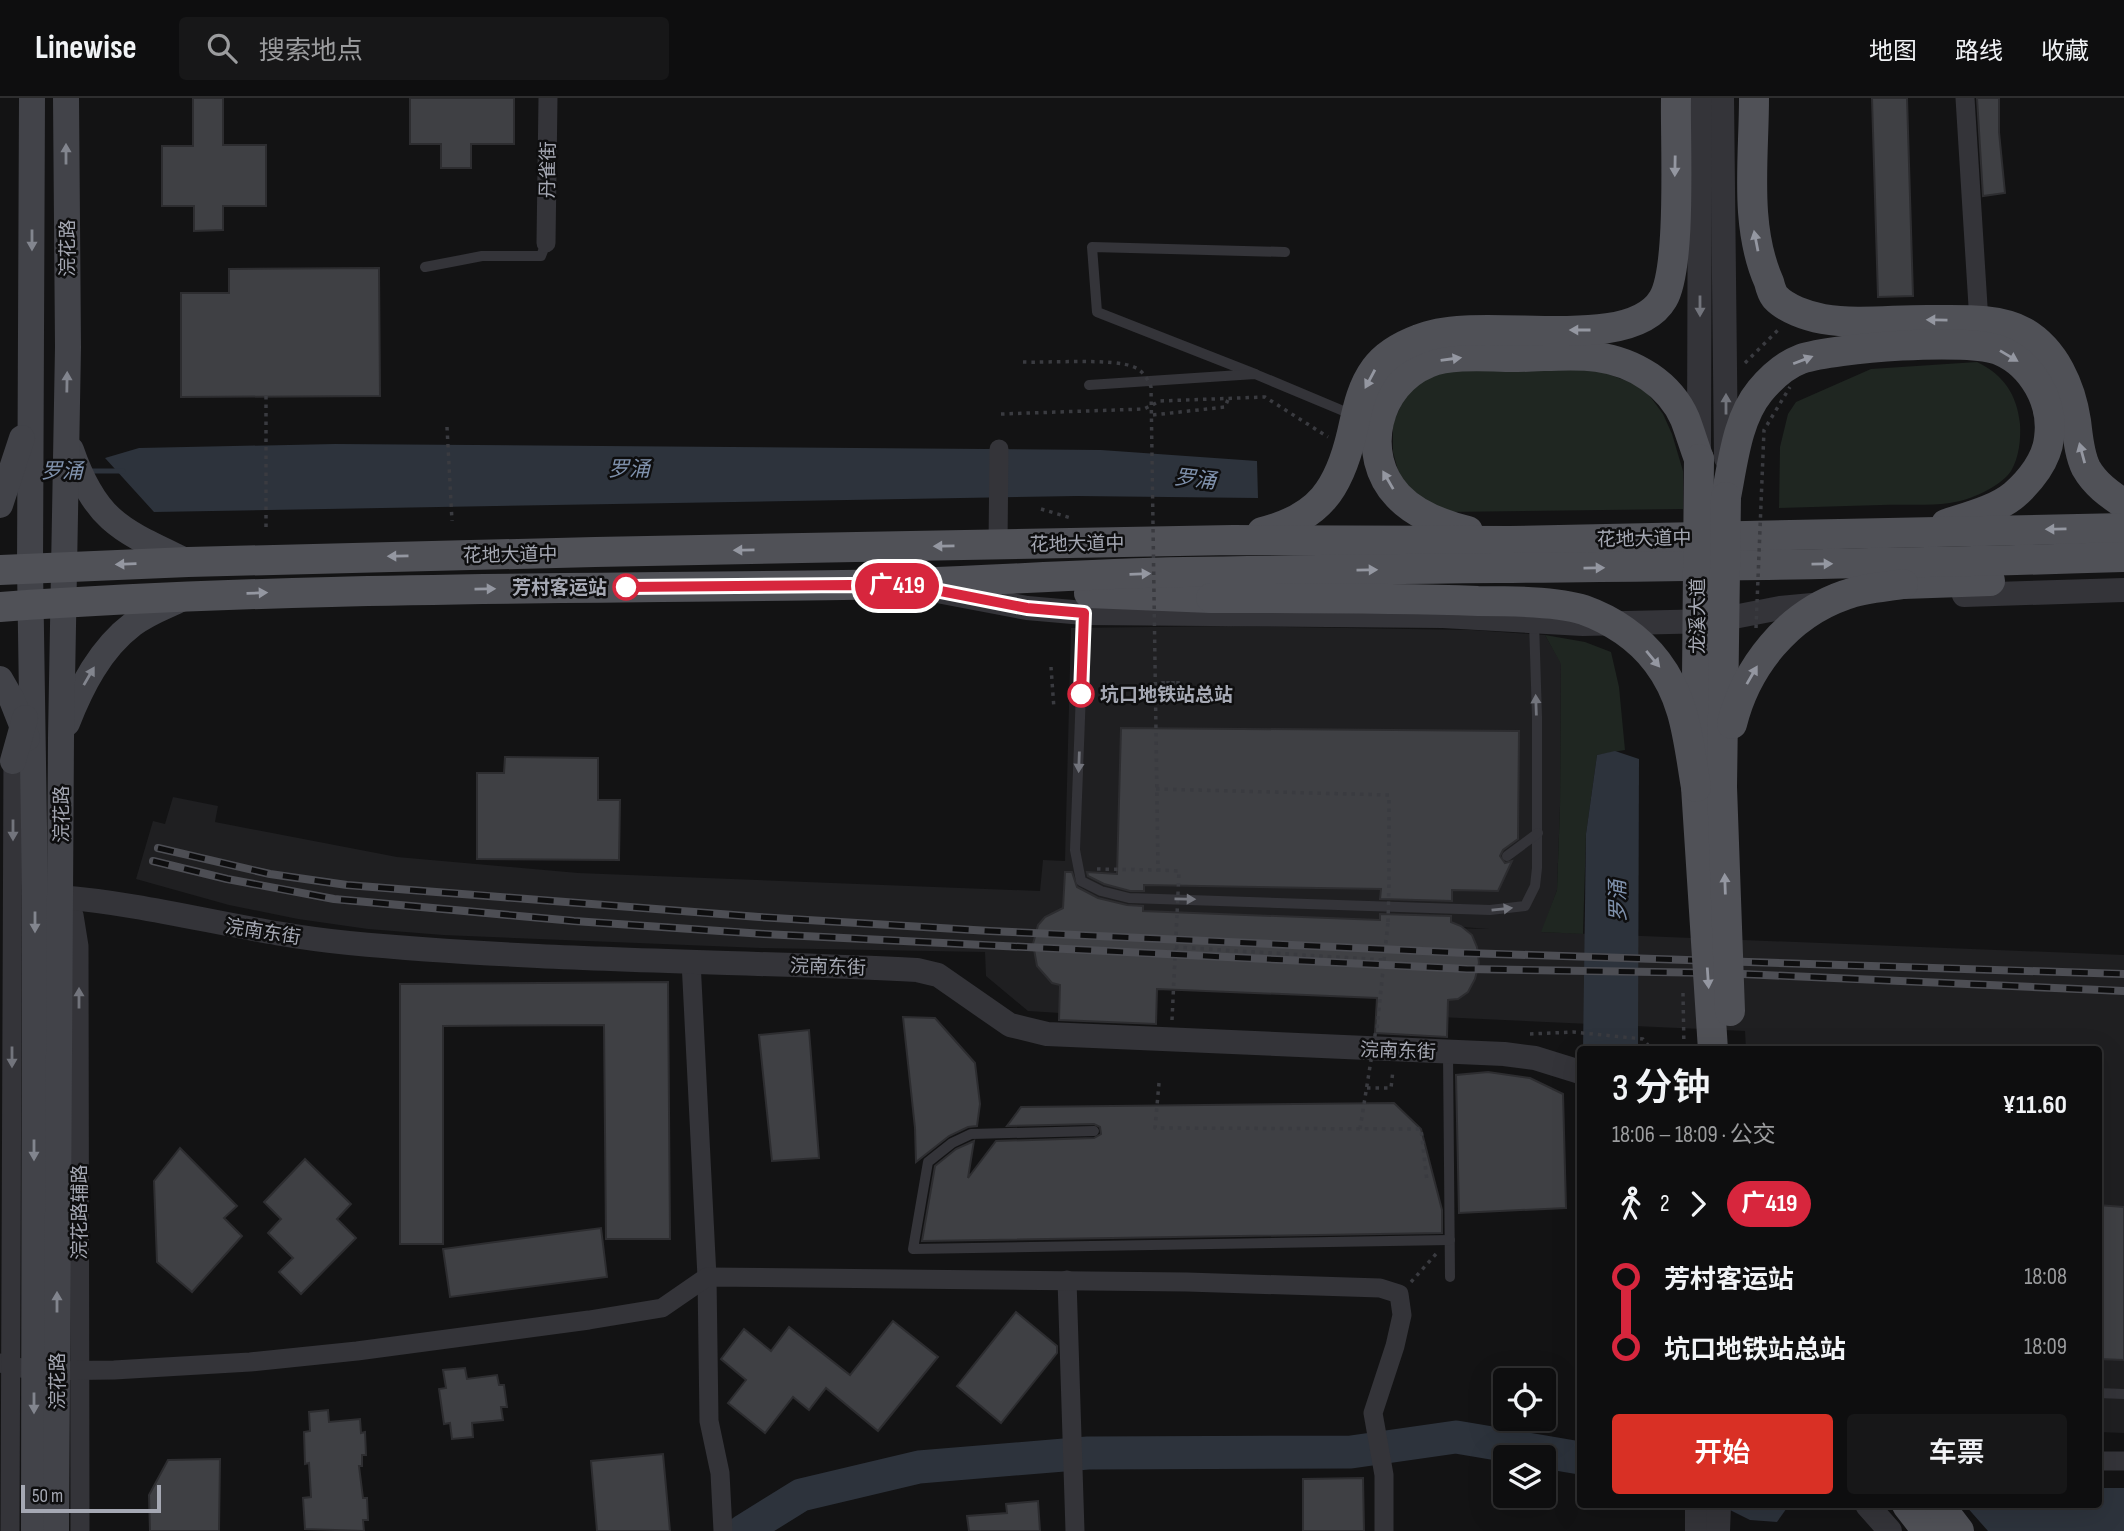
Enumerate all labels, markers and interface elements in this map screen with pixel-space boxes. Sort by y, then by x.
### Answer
search box [179,17,669,80]
text: Linewise [35,28,137,68]
icon: search [203,29,241,67]
text: 搜索地点 [259,36,363,67]
text: 地图 [1869,37,1917,66]
text: 路线 [1955,37,2003,66]
text: 收藏 [2041,37,2089,66]
street label: 丹雀街 [537,141,560,199]
one-way arrow [60,143,72,165]
one-way arrow [1669,155,1681,177]
street label: 浣花路 [57,219,80,277]
one-way arrow [26,229,38,251]
one-way arrow [1750,230,1761,252]
one-way arrow [1694,295,1706,317]
one-way arrow [1926,314,1948,326]
one-way arrow [1569,324,1591,336]
one-way arrow [2000,350,2019,362]
one-way arrow [1440,353,1462,364]
one-way arrow [1793,354,1814,365]
one-way arrow [1364,369,1375,389]
one-way arrow [62,371,73,393]
one-way arrow [1720,393,1732,415]
one-way arrow [2076,442,2087,464]
water label: 罗涌 [608,457,652,482]
water label: 罗涌 [41,459,85,484]
water label: 罗涌 [1173,465,1219,494]
one-way arrow [1382,471,1394,490]
one-way arrow [2045,524,2067,535]
street label: 花地大道中 [1596,527,1692,552]
street label: 花地大道中 [1029,532,1125,557]
one-way arrow [933,540,955,552]
street label: 花地大道中 [462,543,558,568]
one-way arrow [733,544,755,556]
one-way arrow [387,551,409,562]
one-way arrow [114,558,136,570]
one-way arrow [1811,558,1833,570]
one-way arrow [1584,562,1606,574]
line badge: 广419 [848,563,946,609]
one-way arrow [1356,564,1378,576]
one-way arrow [1129,568,1151,579]
text: 广419 [869,571,925,600]
marker: 芳村客运站 [613,574,639,600]
place label: 芳村客运站 [512,577,607,600]
street label: 龙溪大道 [1687,578,1710,654]
one-way arrow [474,583,496,595]
one-way arrow [246,588,268,599]
one-way arrow [1646,650,1661,668]
one-way arrow [1745,665,1758,684]
one-way arrow [83,666,95,686]
marker: 坑口地铁站总站 [1068,681,1094,707]
place label: 坑口地铁站总站 [1100,684,1233,707]
one-way arrow [1531,693,1542,715]
one-way arrow [1073,751,1084,773]
street label: 浣花路 [51,785,74,843]
one-way arrow [7,819,19,841]
one-way arrow [1720,873,1731,895]
water label: 罗涌 [1606,878,1631,922]
one-way arrow [1175,893,1197,905]
one-way arrow [1492,903,1514,914]
one-way arrow [29,911,41,933]
street label: 浣南东街 [223,915,302,950]
street label: 浣南东街 [790,955,866,980]
one-way arrow [1702,967,1713,989]
one-way arrow [73,986,85,1008]
street label: 浣南东街 [1360,1039,1436,1064]
one-way arrow [6,1046,18,1068]
text: 3 分钟 [1612,1066,1711,1111]
text: ¥11.60 [2003,1090,2067,1121]
text: 18:06 – 18:09 · 公交 [1612,1121,1776,1149]
one-way arrow [28,1139,40,1161]
street label: 浣花路辅路 [69,1164,92,1260]
icon: walk [1612,1185,1650,1223]
icon: forward [1679,1185,1717,1223]
text: 广419 [1741,1189,1797,1218]
text: 2 [1660,1190,1669,1218]
text: 18:08 [2024,1263,2067,1291]
text: 芳村客运站 [1664,1265,1794,1296]
one-way arrow [51,1291,63,1313]
text: 18:09 [2024,1333,2067,1361]
text: 坑口地铁站总站 [1664,1335,1846,1366]
street label: 浣花路 [47,1352,70,1410]
map controls [1493,1368,1556,1508]
button: locate [1493,1368,1556,1431]
one-way arrow [28,1392,40,1414]
button: 开始 [1612,1414,1833,1494]
button: 车票 [1847,1414,2067,1494]
button: layers [1493,1445,1556,1508]
scale bar [21,1482,161,1514]
text: 50 m [32,1485,63,1508]

